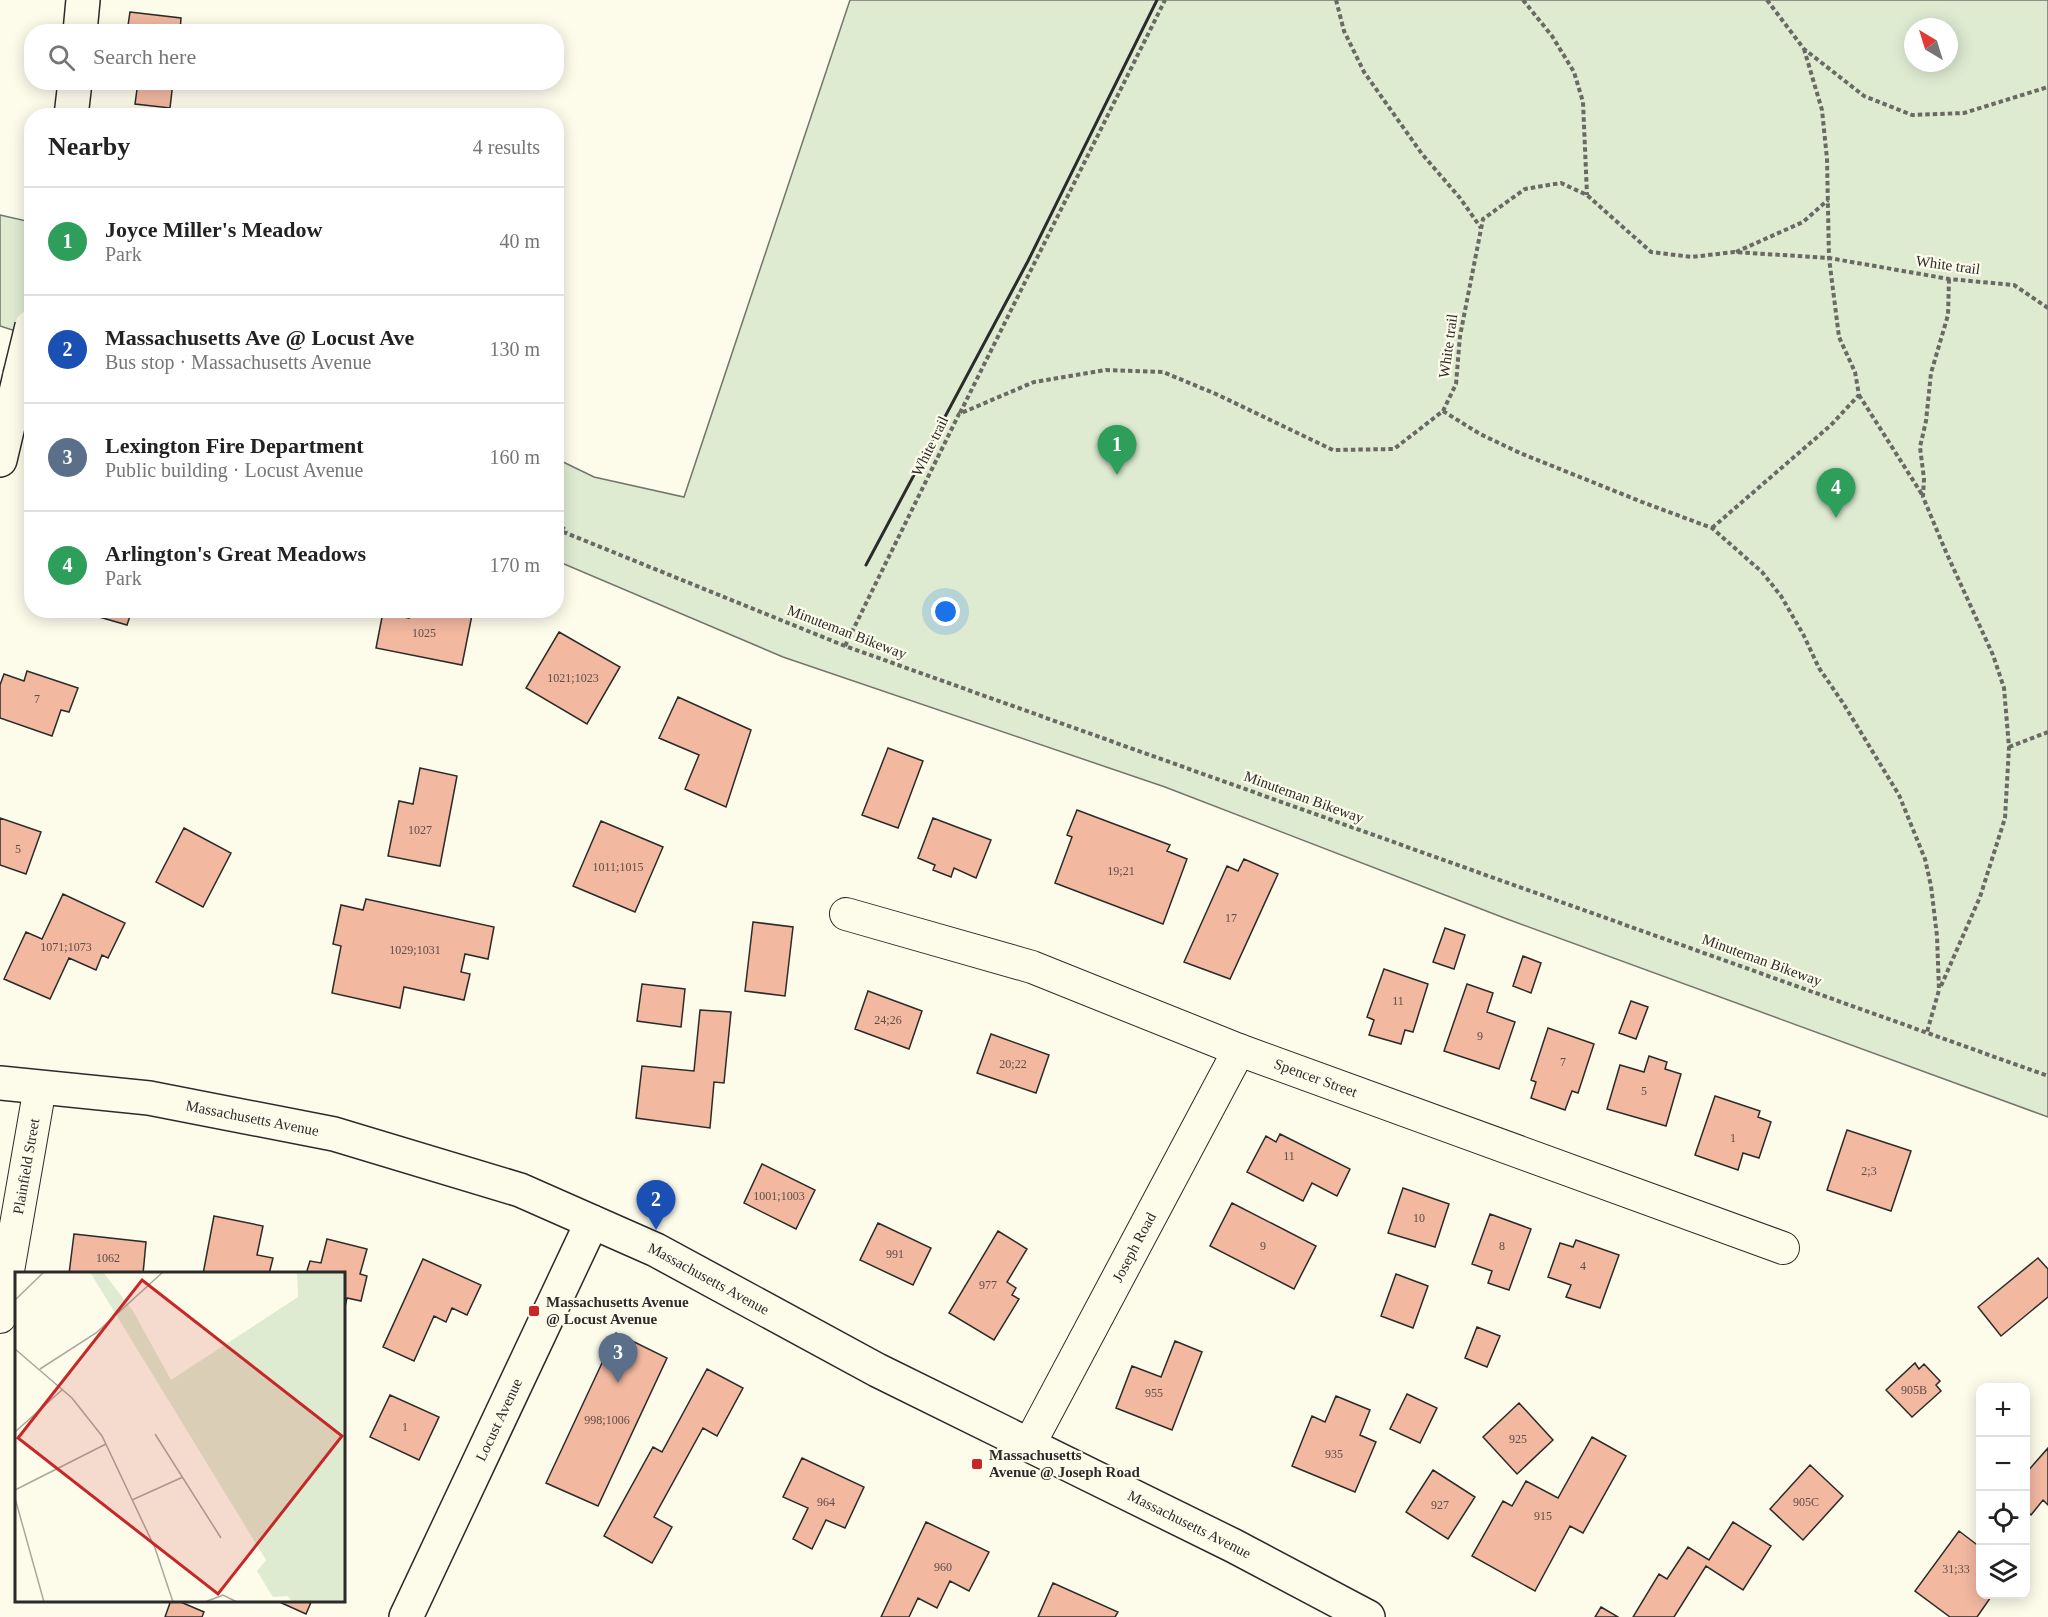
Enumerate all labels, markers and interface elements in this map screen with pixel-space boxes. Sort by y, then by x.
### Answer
north arrow [1904,18,1958,72]
search box [24,24,564,90]
icon: search [45,41,78,74]
text: Search here [93,44,196,69]
text: Nearby [48,132,130,161]
text: 4 results [473,136,540,158]
text: Joyce Miller's Meadow [105,217,323,242]
text: 1 [63,230,73,252]
text: 40 m [499,230,540,252]
text: Park [105,243,142,265]
street label: White trail [1915,253,1981,277]
street label: White trail [1436,313,1460,379]
text: Massachusetts Ave @ Locust Ave [105,325,414,350]
text: 2 [63,338,73,360]
text: 130 m [489,338,540,360]
text: Bus stop · Massachusetts Avenue [105,351,371,373]
street label: White trail [909,413,951,479]
pin: 1 [1098,426,1136,475]
text: Lexington Fire Department [105,433,364,458]
text: 3 [63,446,73,468]
text: 160 m [489,446,540,468]
text: Public building · Locust Avenue [105,459,364,481]
pin: 4 [1816,468,1856,518]
text: Arlington's Great Meadows [105,541,366,566]
text: 4 [63,554,73,576]
text: 170 m [489,554,540,576]
text: Park [105,567,142,589]
your location [931,597,960,626]
street label: Minuteman Bikeway [785,602,909,662]
house number: 1025 [412,626,436,640]
house number: 1021;1023 [547,671,599,685]
house number: 7 [34,692,40,706]
street label: Minuteman Bikeway [1242,768,1367,826]
house number: 1027 [408,823,432,837]
house number: 5 [15,842,21,856]
house number: 1011;1015 [593,860,643,874]
house number: 19;21 [1107,864,1135,878]
house number: 17 [1225,911,1237,925]
street label: Minuteman Bikeway [1700,931,1825,989]
house number: 1071;1073 [40,940,92,954]
house number: 1029;1031 [389,943,441,957]
house number: 11 [1392,994,1404,1008]
house number: 24;26 [874,1013,902,1027]
house number: 9 [1477,1029,1483,1043]
street label: Spencer Street [1272,1055,1360,1101]
house number: 7 [1560,1055,1566,1069]
house number: 20;22 [999,1057,1027,1071]
house number: 5 [1641,1084,1647,1098]
street label: Massachusetts Avenue [184,1097,321,1139]
street label: Plainfield Street [10,1116,43,1215]
house number: 1 [1730,1131,1736,1145]
house number: 11 [1283,1149,1295,1163]
house number: 2;3 [1861,1164,1877,1178]
pin: 2 [636,1180,676,1230]
house number: 1001;1003 [753,1189,805,1203]
street label: Joseph Road [1109,1209,1159,1285]
house number: 10 [1413,1211,1425,1225]
house number: 9 [1260,1239,1266,1253]
house number: 8 [1499,1239,1505,1253]
street label: Massachusetts Avenue [646,1240,772,1318]
house number: 991 [886,1247,904,1261]
house number: 1062 [96,1251,120,1265]
house number: 4 [1580,1259,1586,1273]
inset map [15,1272,345,1602]
house number: 977 [979,1278,997,1292]
place label: Massachusetts Avenue @ Locust Avenue [546,1294,689,1327]
marker: Massachusetts Avenue @ Locust Avenue [527,1304,541,1318]
pin: 3 [598,1334,638,1383]
street label: Locust Avenue [473,1376,525,1464]
house number: 905B [1901,1383,1927,1397]
map controls [1976,1383,2030,1599]
button: + [1976,1383,2030,1437]
house number: 955 [1145,1386,1163,1400]
house number: 998;1006 [584,1413,630,1427]
house number: 1 [402,1420,408,1434]
house number: 925 [1509,1432,1527,1446]
button: − [1976,1437,2030,1491]
place label: Massachusetts Avenue @ Joseph Road [989,1447,1140,1480]
house number: 935 [1325,1447,1343,1461]
marker: Massachusetts Avenue @ Joseph Road [970,1457,984,1471]
street label: Massachusetts Avenue [1125,1487,1254,1562]
button: locate [1976,1491,2030,1545]
house number: 964 [817,1495,835,1509]
house number: 905C [1793,1495,1819,1509]
house number: 927 [1431,1498,1449,1512]
house number: 915 [1534,1509,1552,1523]
button: layers [1976,1545,2030,1599]
house number: 960 [934,1560,952,1574]
house number: 31;33 [1942,1562,1970,1576]

